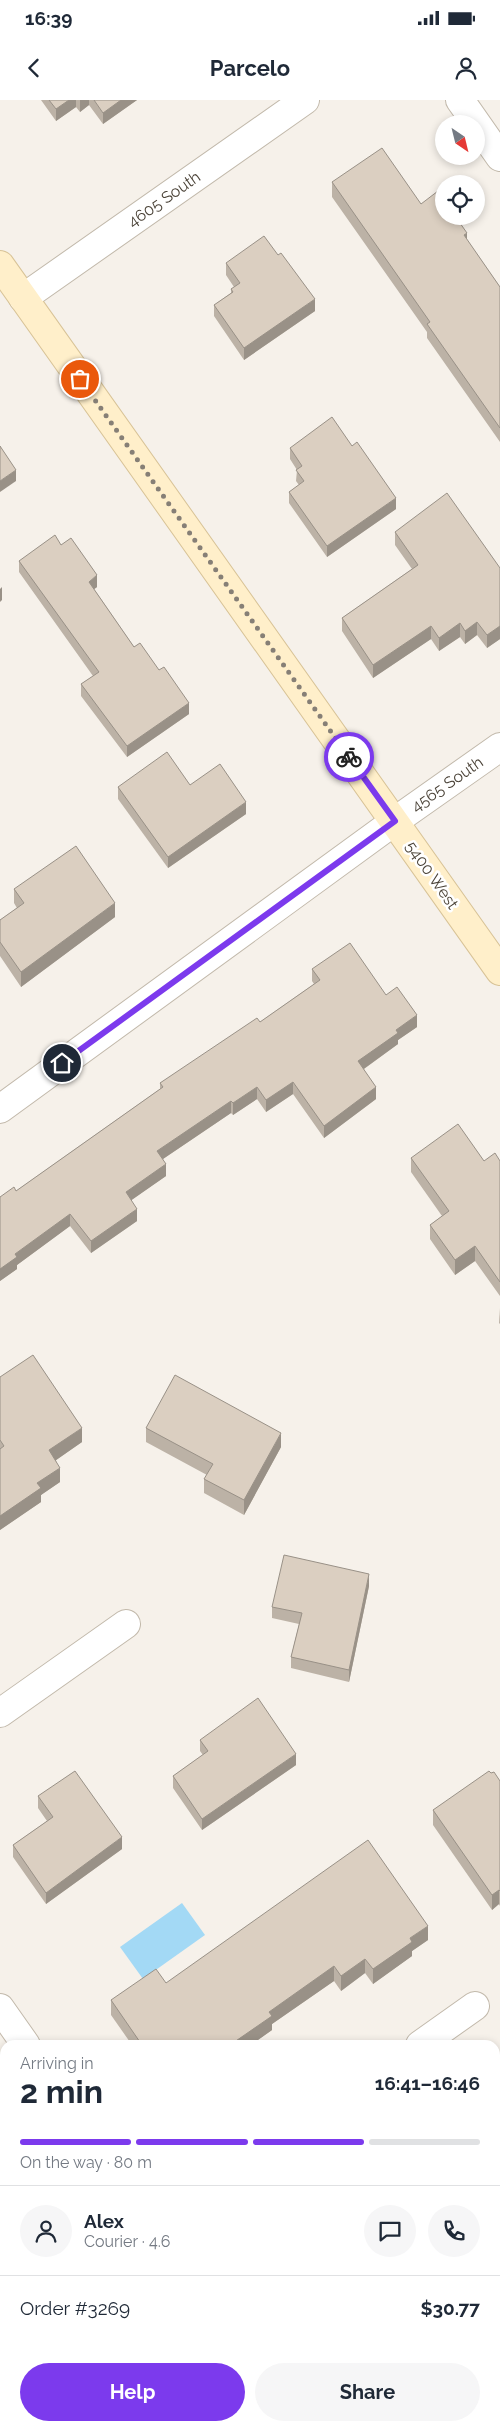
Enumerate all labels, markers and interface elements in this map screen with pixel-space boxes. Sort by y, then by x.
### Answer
text: 16:39 [25,7,72,29]
icon: back [20,54,48,82]
icon: person [452,54,480,82]
text: Parcelo [210,55,290,81]
north arrow [435,115,485,165]
map controls [435,115,485,225]
street label: 4605 South [124,167,204,231]
button: locate [435,175,485,225]
pin [59,358,101,400]
icon: bag [66,365,94,393]
courier [324,732,374,782]
icon: bike [335,743,363,771]
street label: 4565 South [407,752,487,816]
street label: 5400 West [402,837,463,913]
pin [41,1042,83,1084]
icon: home [48,1049,76,1077]
text: Arriving in [20,2054,94,2073]
text: 16:41–16:46 [375,2072,480,2094]
text: 2 min [20,2073,103,2110]
text: On the way · 80 m [20,2153,152,2172]
button: person [20,2205,72,2257]
button: chat [364,2205,416,2257]
button: phone [428,2205,480,2257]
text: Alex [84,2210,124,2232]
text: Courier · 4.6 [84,2232,170,2251]
text: Order #3269 [20,2297,130,2319]
text: $30.77 [420,2297,480,2319]
button: Help [20,2363,245,2421]
button: Share [255,2363,480,2421]

